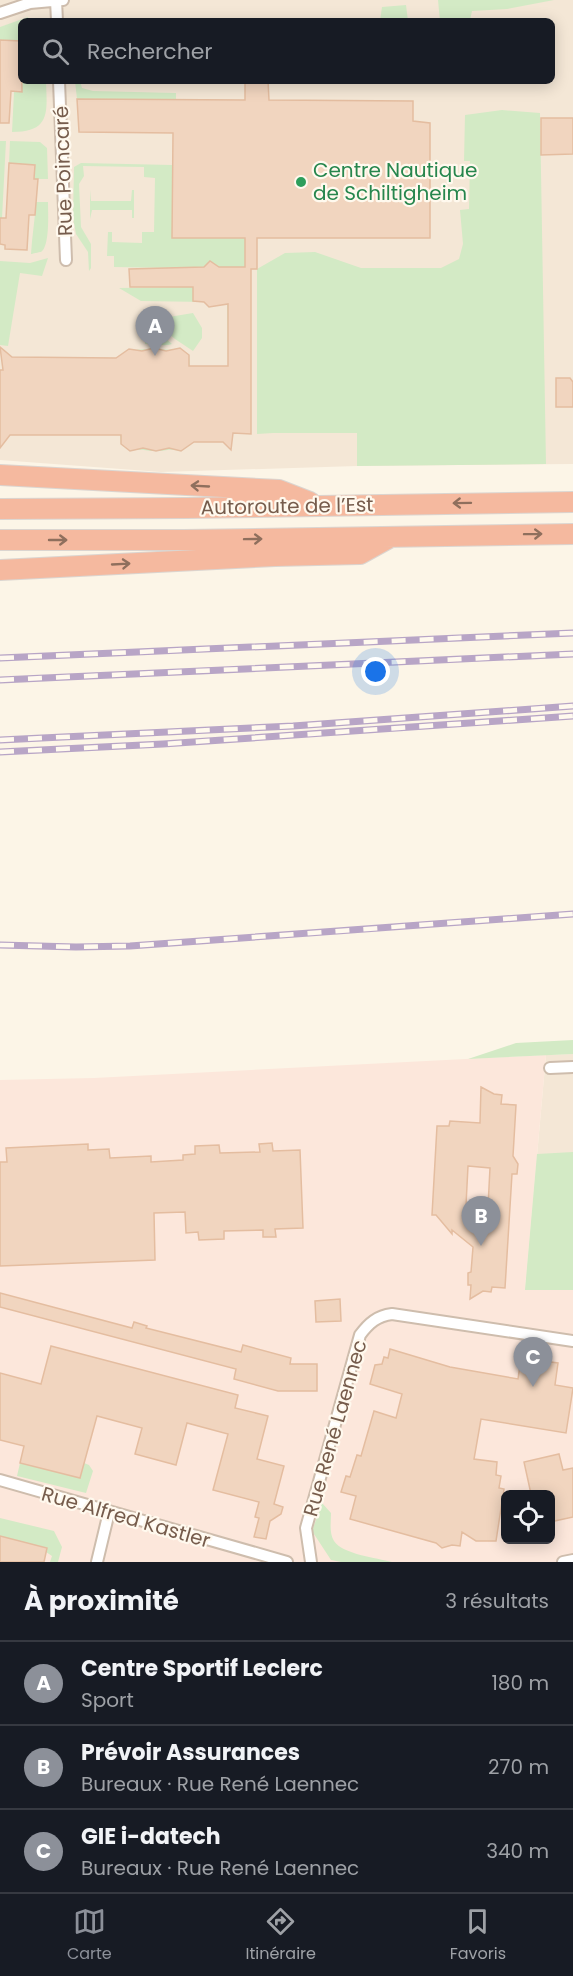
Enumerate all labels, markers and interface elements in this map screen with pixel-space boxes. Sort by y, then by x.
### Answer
search box [18,18,555,84]
icon: search [39,35,72,68]
text: Rechercher [87,36,213,67]
street label: Rue Poincaré [47,105,79,237]
place label: Centre Nautique de Schiltigheim [313,156,477,207]
marker: Centre Nautique de Schiltigheim [294,175,308,189]
pin: A [136,306,174,356]
one-way arrow [190,480,210,491]
street label: Autoroute de l’Est [200,490,374,522]
one-way arrow [452,498,472,509]
one-way arrow [523,528,543,540]
one-way arrow [243,533,263,545]
one-way arrow [48,534,68,546]
one-way arrow [111,559,131,570]
your location [361,657,390,686]
pin: B [462,1196,500,1246]
street label: Rue René Laennec [296,1336,374,1520]
pin: C [514,1338,552,1387]
street label: Rue Alfred Kastler [38,1480,214,1554]
map controls [501,1490,555,1544]
button: locate [501,1490,555,1544]
text: À proximité [24,1583,179,1619]
text: 3 résultats [445,1587,549,1615]
text: Centre Sportif Leclerc [81,1653,323,1684]
text: A [36,1669,51,1697]
text: 180 m [491,1669,549,1697]
text: Sport [81,1686,134,1714]
text: Prévoir Assurances [81,1737,300,1768]
text: B [37,1753,50,1781]
text: 270 m [488,1753,549,1781]
text: Bureaux · Rue René Laennec [81,1770,359,1798]
text: GIE i-datech [81,1821,221,1852]
text: C [36,1837,51,1865]
text: 340 m [486,1837,549,1865]
text: Bureaux · Rue René Laennec [81,1854,359,1882]
tab: Carte [67,1905,112,1966]
tab: Itinéraire [246,1905,316,1966]
tab: Favoris [450,1905,506,1966]

